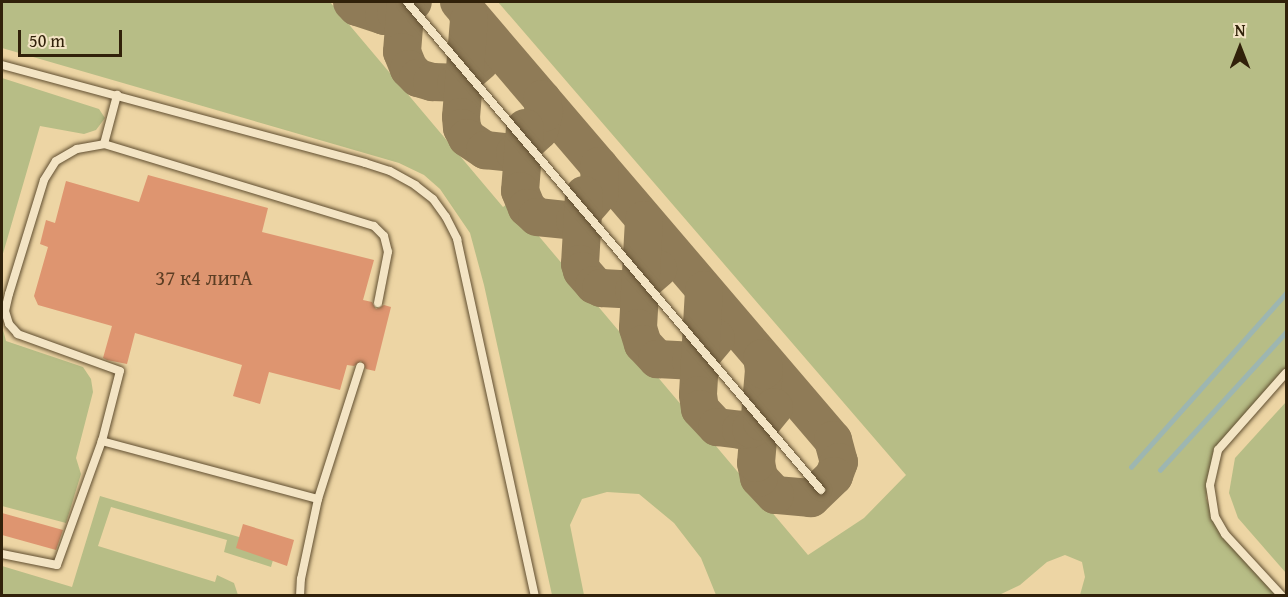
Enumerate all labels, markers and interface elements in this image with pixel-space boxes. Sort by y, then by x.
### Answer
scale bar [21,18,124,56]
north arrow [1210,18,1270,78]
text: N [1235,18,1245,42]
text: 50 m [29,27,65,54]
house number: 37 к4 литА [155,265,253,291]

